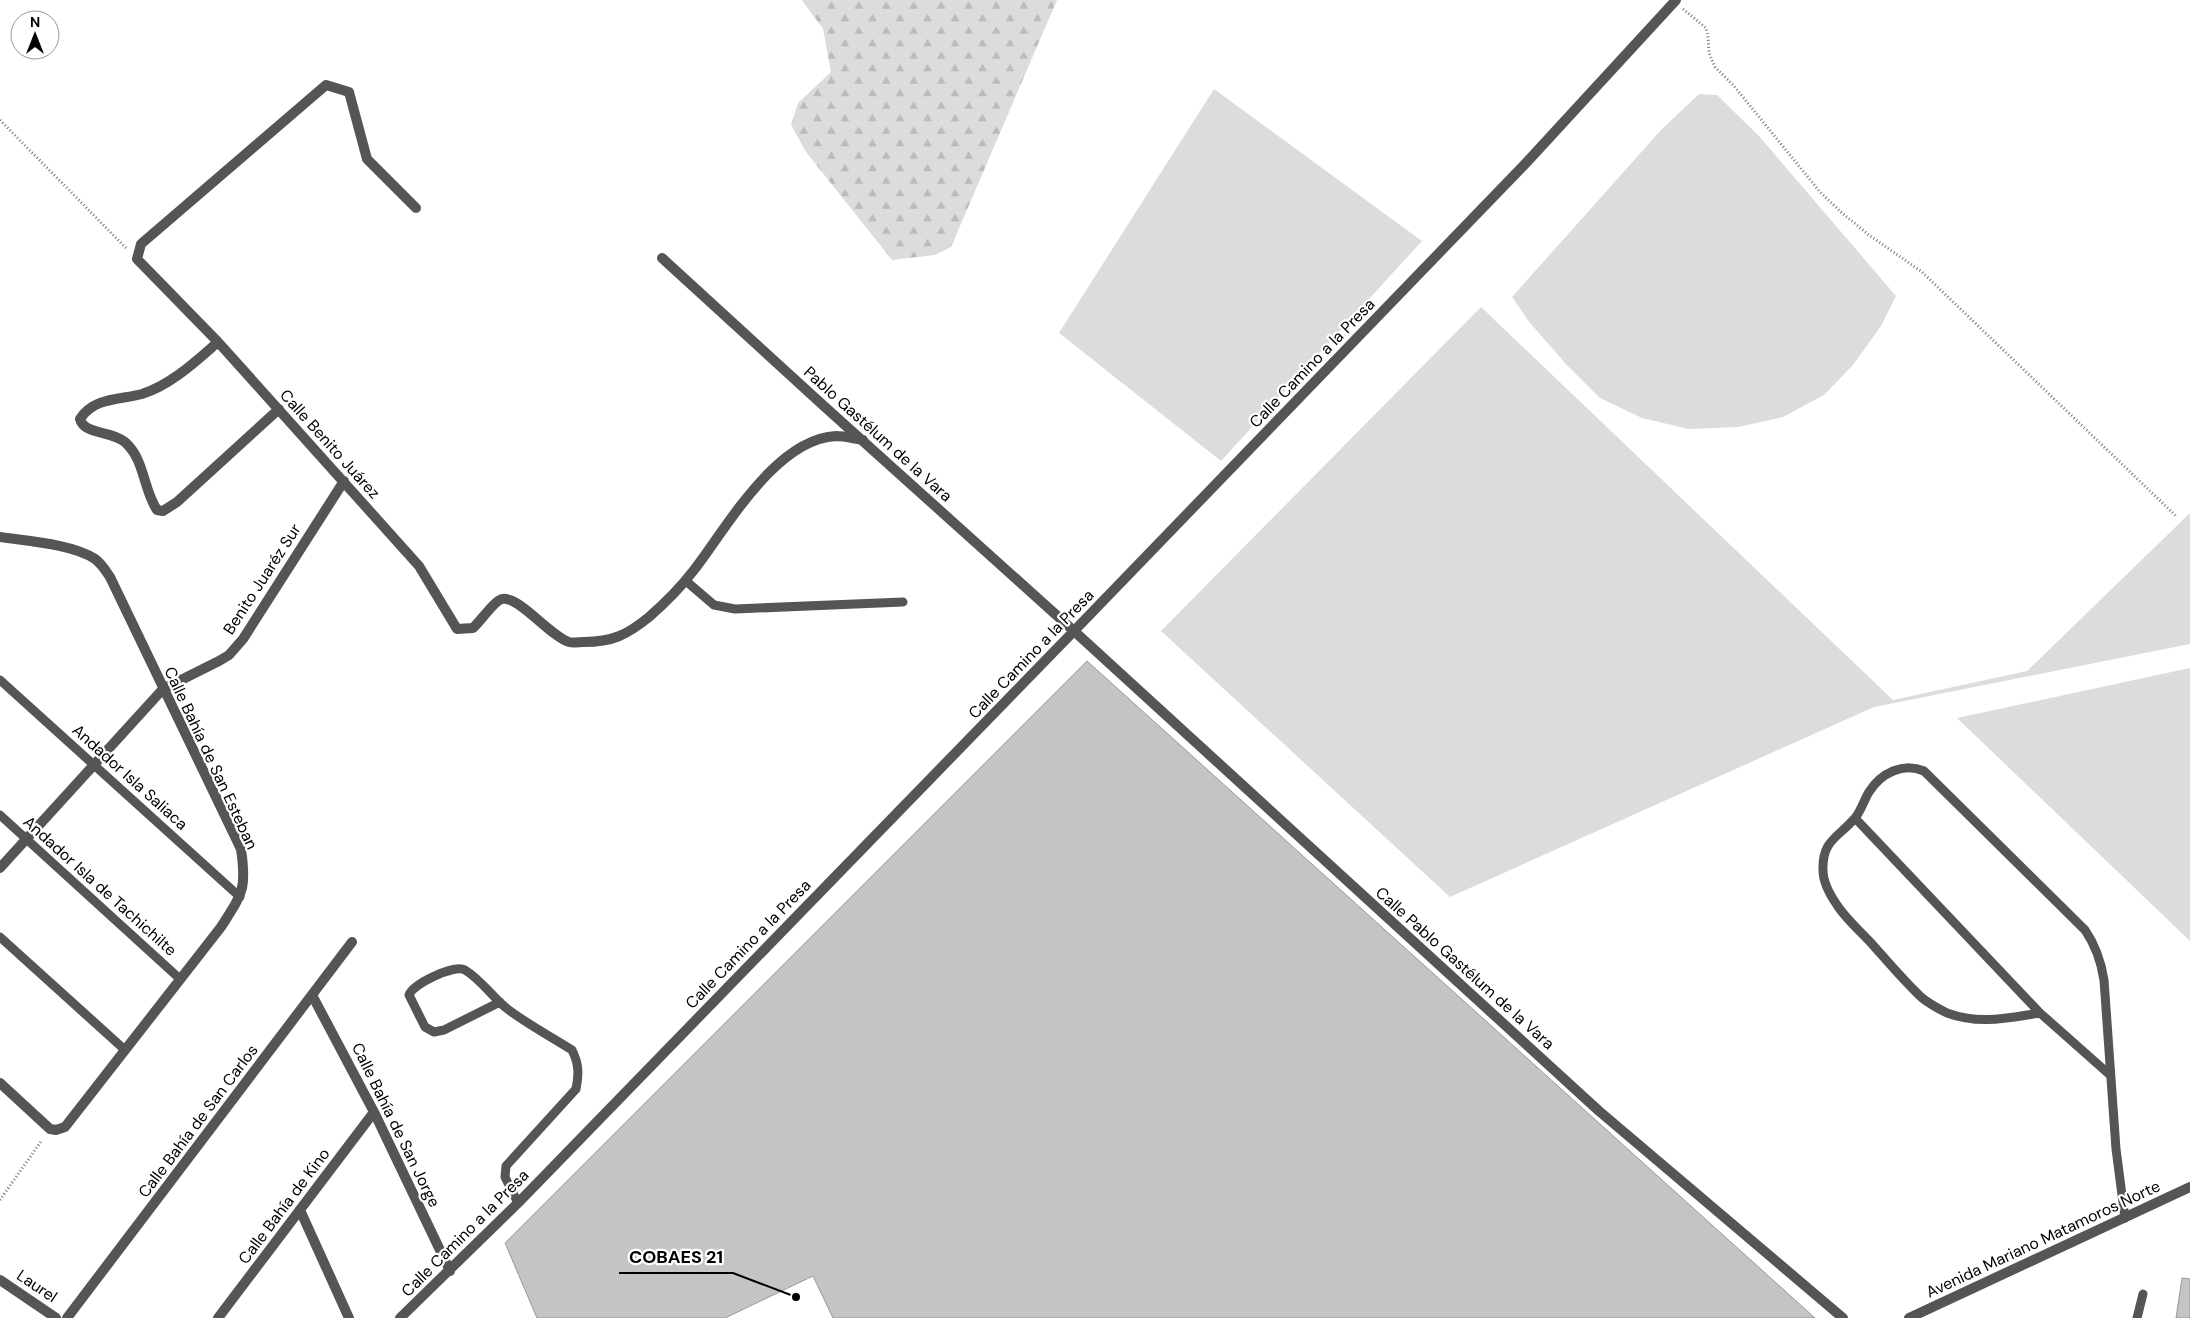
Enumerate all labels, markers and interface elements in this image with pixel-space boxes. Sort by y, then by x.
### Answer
north arrow [10,10,60,60]
text: N [30,13,40,31]
street label: Calle Camino a la Presa [1245,294,1379,432]
street label: Pablo Gastélum de la Vara [799,362,957,506]
street label: Calle Benito Juárez [275,385,385,503]
street label: Benito Juaréz Sur [218,520,306,638]
street label: Calle Camino a la Presa [964,585,1098,723]
street label: Calle Bahía de San Esteban [159,663,263,853]
street label: Andador Isla Saliaca [68,720,192,834]
street label: Andador Isla de Tachichilte [19,811,181,961]
street label: Calle Camino a la Presa [681,875,815,1013]
street label: Calle Pablo Gastélum de la Vara [1371,882,1559,1054]
street label: Calle Bahía de San Jorge [347,1039,445,1211]
street label: Calle Bahía de San Carlos [133,1040,263,1202]
street label: Calle Bahía de Kino [233,1144,335,1268]
street label: Calle Camino a la Presa [397,1165,533,1301]
street label: Avenida Mariano Matamoros Norte [1922,1175,2164,1303]
callout: COBAES 21 [619,1240,733,1273]
text: COBAES 21 [629,1245,723,1269]
street label: Laurel [13,1265,61,1307]

